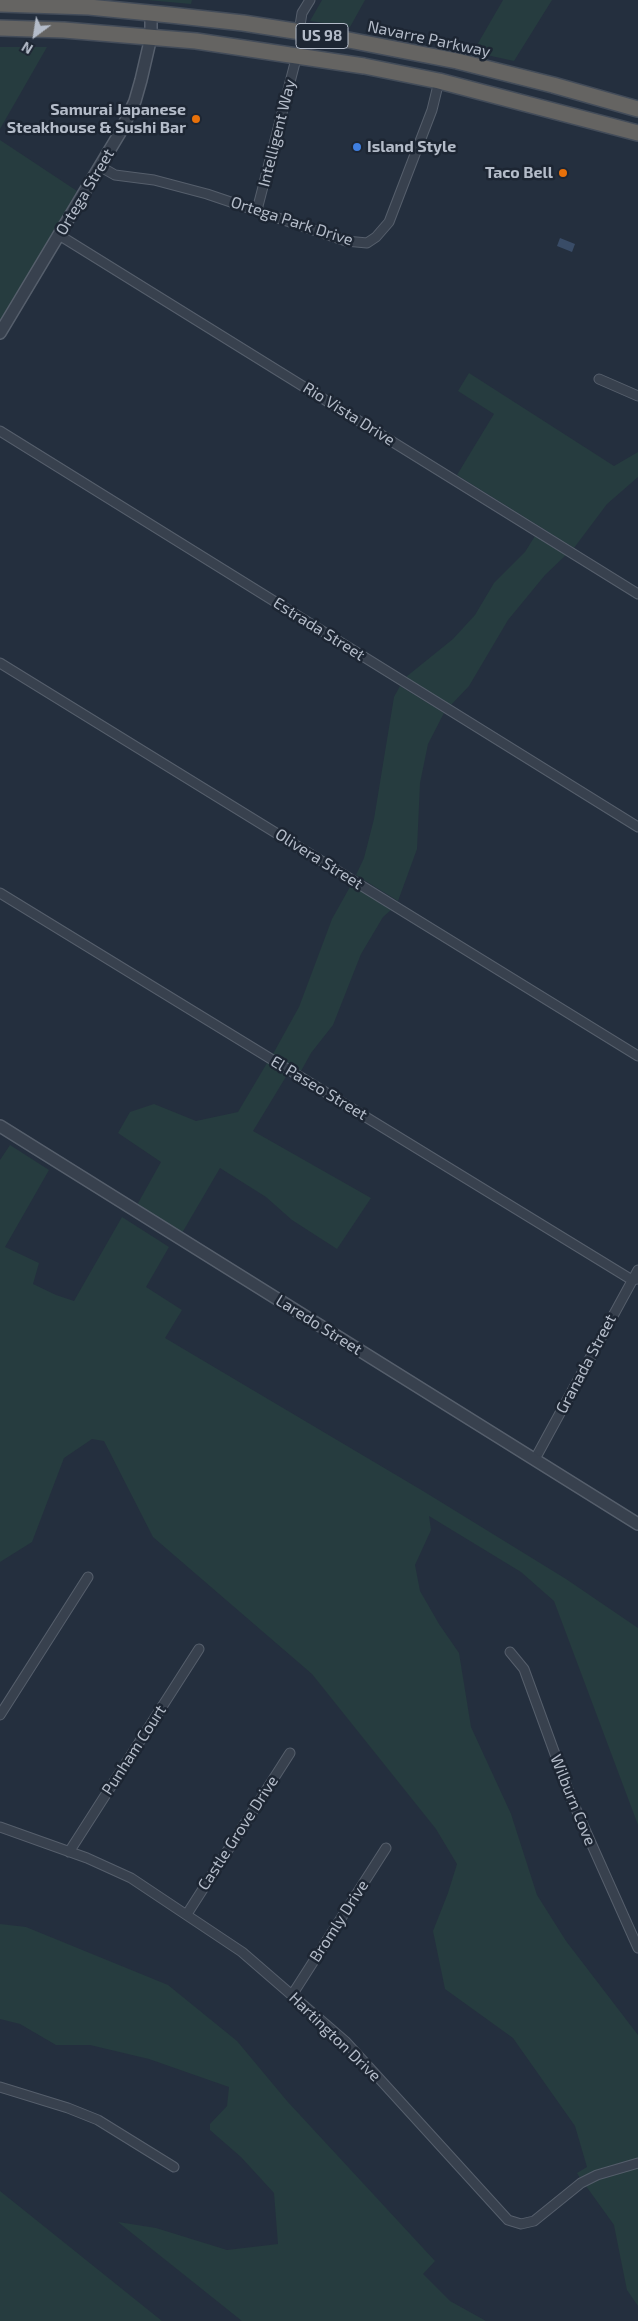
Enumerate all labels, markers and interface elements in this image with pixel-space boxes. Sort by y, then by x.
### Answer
north arrow [10,10,60,60]
street label: Navarre Parkway [366,17,492,61]
road number: US 98 [296,24,348,48]
text: N [18,38,36,58]
street label: Intelligent Way [254,77,300,189]
place label: Samurai Japanese Steakhouse & Sushi Bar [7,100,186,138]
marker: Samurai Japanese Steakhouse & Sushi Bar [190,113,202,125]
place label: Island Style [367,137,456,157]
marker: Island Style [351,141,363,153]
street label: Ortega Street [52,145,118,239]
place label: Taco Bell [485,163,553,183]
marker: Taco Bell [557,167,569,179]
street label: Ortega Park Drive [229,192,355,250]
street label: Rio Vista Drive [299,378,399,450]
street label: Estrada Street [270,593,368,665]
street label: Olivera Street [272,824,366,894]
street label: El Paseo Street [267,1052,371,1124]
street label: Laredo Street [272,1291,366,1359]
street label: Granada Street [552,1311,620,1417]
street label: Punham Court [98,1701,170,1799]
street label: Wilburn Cove [546,1752,600,1848]
street label: Castle Grove Drive [194,1772,282,1894]
street label: Bromly Drive [305,1877,373,1965]
street label: Hartington Drive [285,1988,385,2086]

